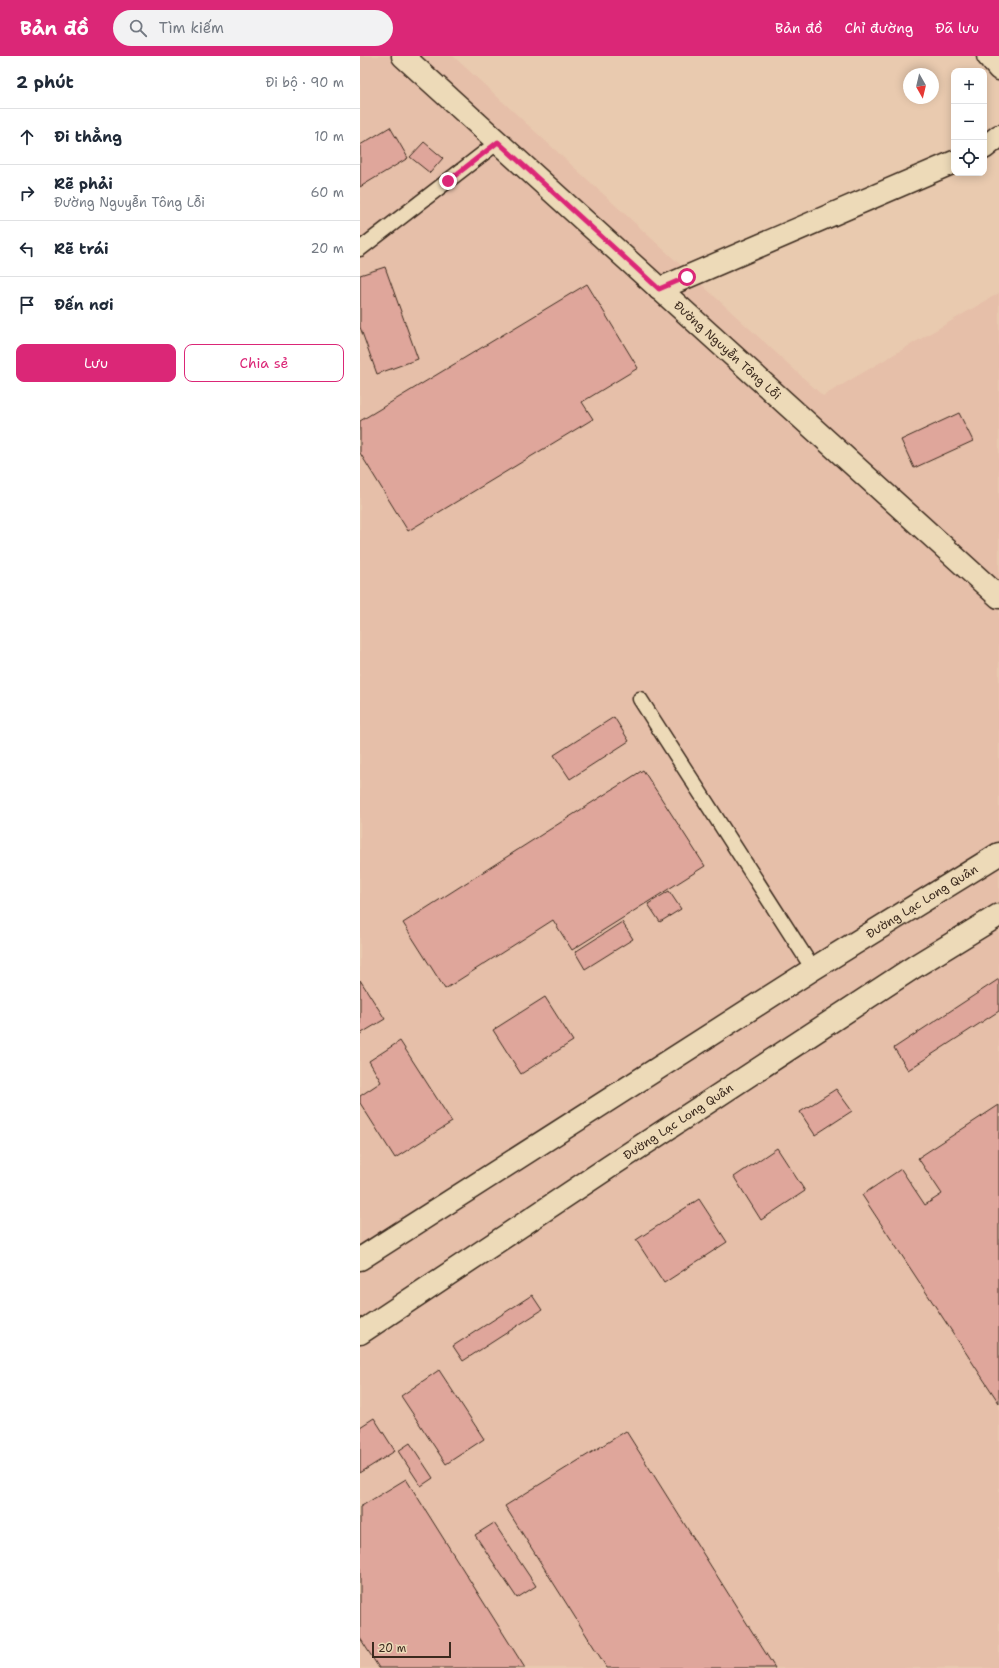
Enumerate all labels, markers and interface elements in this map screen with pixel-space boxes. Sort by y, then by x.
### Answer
search box [113,10,393,46]
text: Bản đồ [20,16,89,41]
icon: search [127,17,149,39]
text: Tìm kiếm [159,18,224,38]
text: Bản đồ [775,19,822,37]
text: Chỉ đường [844,19,913,37]
text: Đã lưu [935,19,979,37]
north arrow [903,68,939,104]
map controls [951,68,987,176]
button: + [951,68,987,104]
text: 2 phút [16,71,74,93]
text: Đi bộ · 90 m [265,74,344,91]
button: − [951,104,987,140]
icon: ahead [16,126,38,148]
text: Đi thẳng [54,127,122,147]
text: 10 m [314,128,344,145]
button: locate [951,140,987,176]
route end [439,172,457,190]
text: Rẽ phải [54,174,113,194]
icon: right [16,182,38,204]
text: 60 m [311,184,344,201]
text: Đường Nguyễn Tông Lỗi [54,194,205,211]
icon: left [16,238,38,260]
text: Rẽ trái [54,239,109,259]
text: 20 m [311,240,344,257]
route start [678,268,696,286]
icon: arrive [16,294,38,316]
text: Đến nơi [54,295,113,315]
street label: Đường Nguyễn Tông Lỗi [670,298,784,403]
button: Lưu [16,344,176,382]
button: Chia sẻ [184,344,344,382]
street label: Đường Lạc Long Quân [863,861,981,942]
street label: Đường Lạc Long Quân [620,1080,736,1164]
scale bar [372,1640,451,1659]
text: 20 m [378,1641,406,1656]

